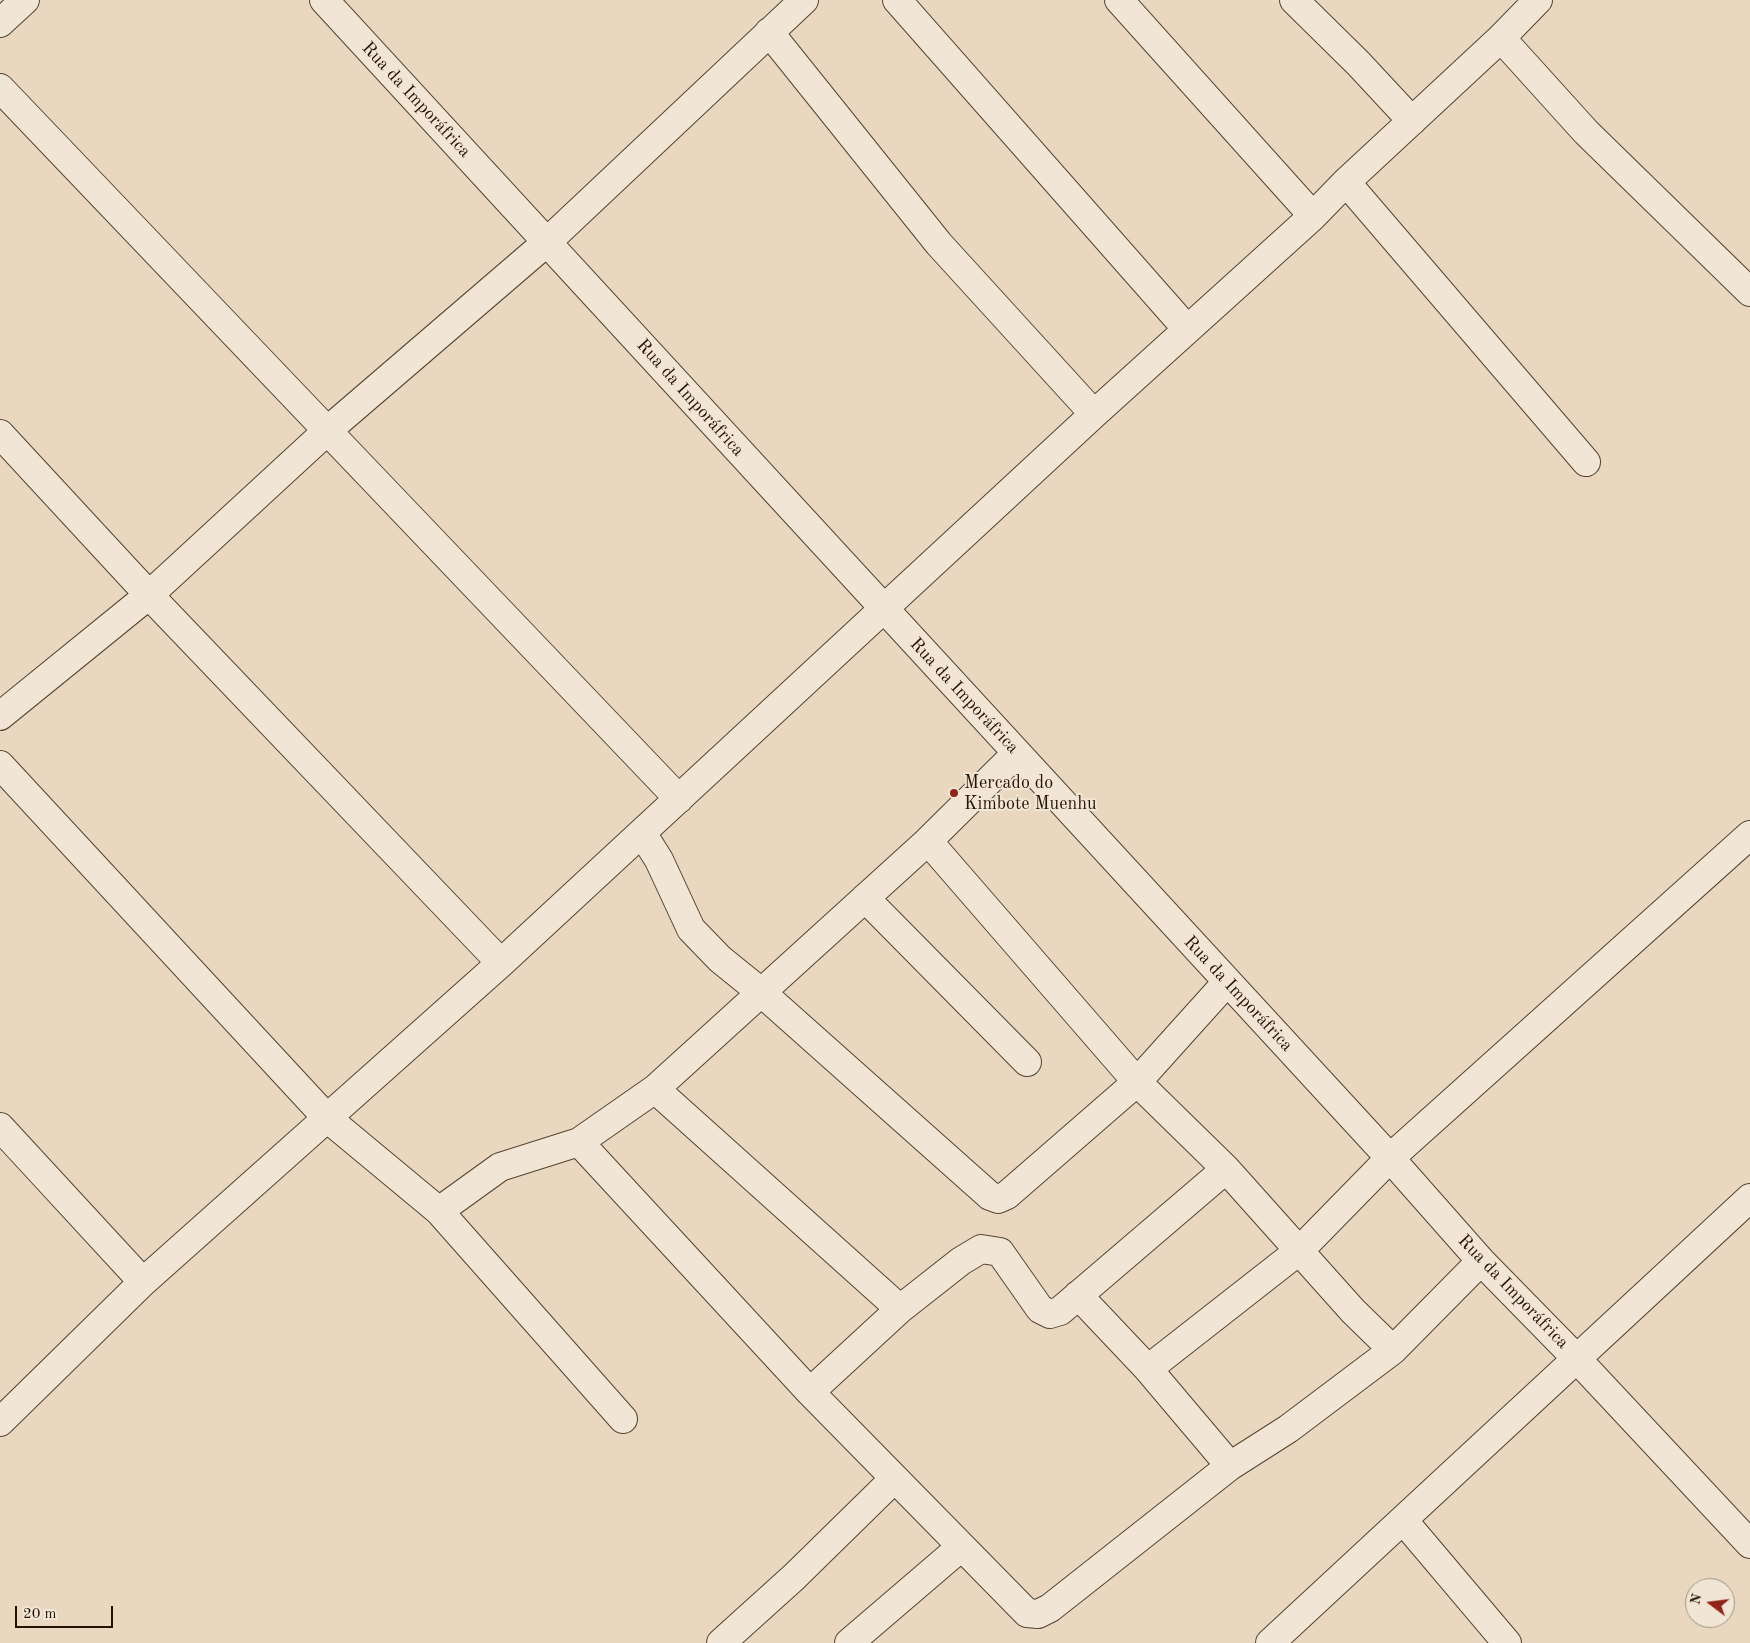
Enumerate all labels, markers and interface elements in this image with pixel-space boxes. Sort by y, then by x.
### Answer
street label: Rua da Imporáfrica [357,38,475,162]
street label: Rua da Imporáfrica [632,335,748,461]
street label: Rua da Imporáfrica [905,634,1023,758]
place label: Mercado do Kimbote Muenhu [964,772,1097,814]
marker: Mercado do Kimbote Muenhu [948,787,960,799]
street label: Rua da Imporáfrica [1179,932,1297,1056]
street label: Rua da Imporáfrica [1453,1230,1573,1354]
north arrow [1685,1578,1735,1628]
text: N [1688,1592,1705,1606]
scale bar [18,1596,115,1628]
text: 20 m [23,1607,57,1622]

